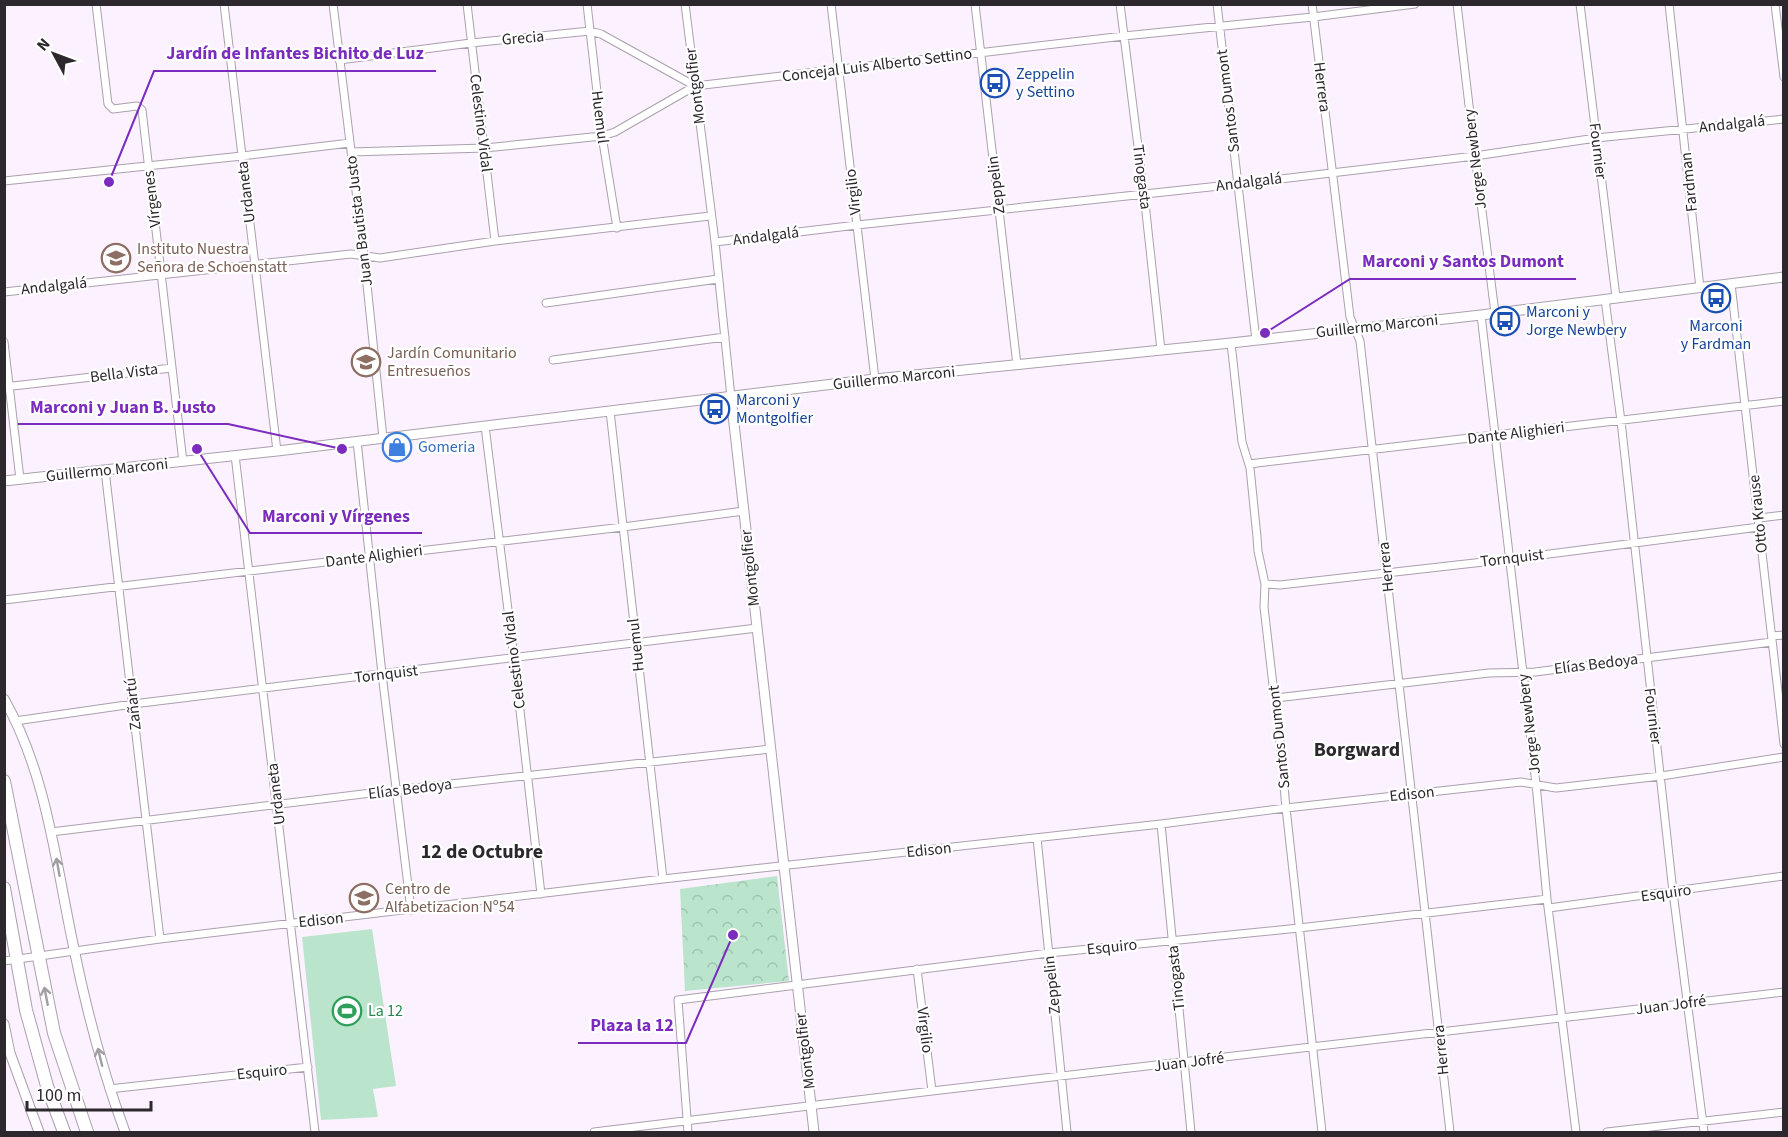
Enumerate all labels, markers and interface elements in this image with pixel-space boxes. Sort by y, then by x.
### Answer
north arrow [24,24,84,84]
street label: Grecia [501,25,545,51]
text: N [32,34,55,56]
callout: Jardín de Infantes Bichito de Luz [154,35,436,71]
text: Jardín de Infantes Bichito de Luz [166,41,424,66]
street label: Concejal Luis Alberto Settino [781,42,973,88]
street label: Montgolfier [679,46,711,126]
street label: Santos Dumont [1211,48,1245,154]
street label: Herrera [1308,61,1336,113]
place label: Zeppelin y Settino [1016,63,1075,103]
bus stop icon: Zeppelin y Settino [979,67,1011,99]
street label: Celestino Vidal [464,73,498,173]
street label: Huemul [586,89,614,145]
street label: Jorge Newbery [1458,107,1492,210]
street label: Andalgalá [1698,110,1766,138]
street label: Fournier [1584,121,1612,181]
street label: Tinogasta [1127,143,1157,211]
street label: Fardman [1675,151,1703,213]
street label: Juan Bautista Justo [340,155,378,287]
street label: Zeppelin [982,155,1010,215]
street label: Urdaneta [231,160,261,224]
street label: Andalgalá [1215,167,1283,197]
street label: Virgilio [839,168,867,216]
street label: Vírgenes [138,169,166,229]
street label: Andalgalá [732,221,800,251]
place label: Instituto Nuestra Señora de Schoenstatt [137,238,288,278]
school or university icon: Instituto Nuestra Señora de Schoenstatt [100,242,132,274]
callout: Marconi y Santos Dumont [1350,243,1576,279]
text: Marconi y Santos Dumont [1362,249,1564,274]
street label: Andalgalá [20,272,88,300]
bus stop icon: Marconi y Fardman [1700,282,1732,314]
place label: Marconi y Jorge Newbery [1526,301,1627,341]
bus stop icon: Marconi y Jorge Newbery [1489,305,1521,337]
street label: Guillermo Marconi [1315,309,1439,343]
place label: Marconi y Fardman [1681,315,1751,355]
place label: Jardín Comunitario Entresueños [387,342,517,382]
school or university icon: Jardín Comunitario Entresueños [350,346,382,378]
street label: Bella Vista [89,358,159,388]
street label: Guillermo Marconi [832,361,956,395]
callout: Marconi y Juan B. Justo [18,388,228,424]
place label: Marconi y Montgolfier [736,389,813,429]
bus stop icon: Marconi y Montgolfier [699,393,731,425]
text: Marconi y Juan B. Justo [30,395,216,420]
street label: Dante Alighieri [1466,416,1566,450]
shop icon: Gomeria [381,431,413,463]
place label: Gomeria [418,436,475,458]
street label: Guillermo Marconi [45,453,169,487]
street label: Otto Krause [1743,474,1773,554]
callout: Marconi y Vírgenes [250,497,422,533]
text: Marconi y Vírgenes [262,504,410,529]
street label: Montgolfier [735,528,765,607]
street label: Dante Alighieri [324,539,424,573]
street label: Herrera [1372,541,1400,593]
street label: Tornquist [1479,543,1546,573]
street label: Celestino Vidal [497,610,531,710]
street label: Huemul [622,617,650,673]
street label: Elías Bedoya [1553,648,1639,680]
street label: Tornquist [353,659,420,689]
street label: Jorge Newbery [1512,672,1546,775]
street label: Zañartú [119,677,147,731]
street label: Santos Dumont [1263,684,1295,790]
street label: Fournier [1639,686,1667,746]
district label: Borgward [1314,736,1400,764]
street label: Urdaneta [261,762,291,826]
street label: Elías Bedoya [367,773,453,805]
street label: Edison [1388,781,1436,807]
street label: Edison [905,837,953,863]
district label: 12 de Octubre [421,838,543,866]
one-way arrow [52,858,63,877]
place label: Centro de Alfabetizacion Nº54 [385,878,515,918]
street label: Esquiro [1639,879,1693,907]
school or university icon: Centro de Alfabetizacion Nº54 [348,882,380,914]
street label: Edison [297,907,345,933]
street label: Esquiro [1086,933,1138,961]
street label: Tinogasta [1162,944,1190,1012]
street label: Zeppelin [1038,955,1066,1015]
one-way arrow [40,987,51,1007]
street label: Juan Jofré [1635,990,1707,1020]
sports icon: La 12 [331,995,363,1027]
place label: La 12 [368,1000,403,1022]
street label: Virgilio [911,1006,939,1054]
callout: Plaza la 12 [578,1007,686,1043]
street label: Montgolfier [789,1011,821,1091]
text: Plaza la 12 [590,1013,674,1038]
street label: Herrera [1427,1024,1455,1076]
street label: Juan Jofré [1153,1047,1225,1077]
one-way arrow [94,1048,106,1067]
street label: Esquiro [236,1058,288,1086]
scale bar [27,1074,152,1112]
text: 100 m [36,1083,81,1108]

